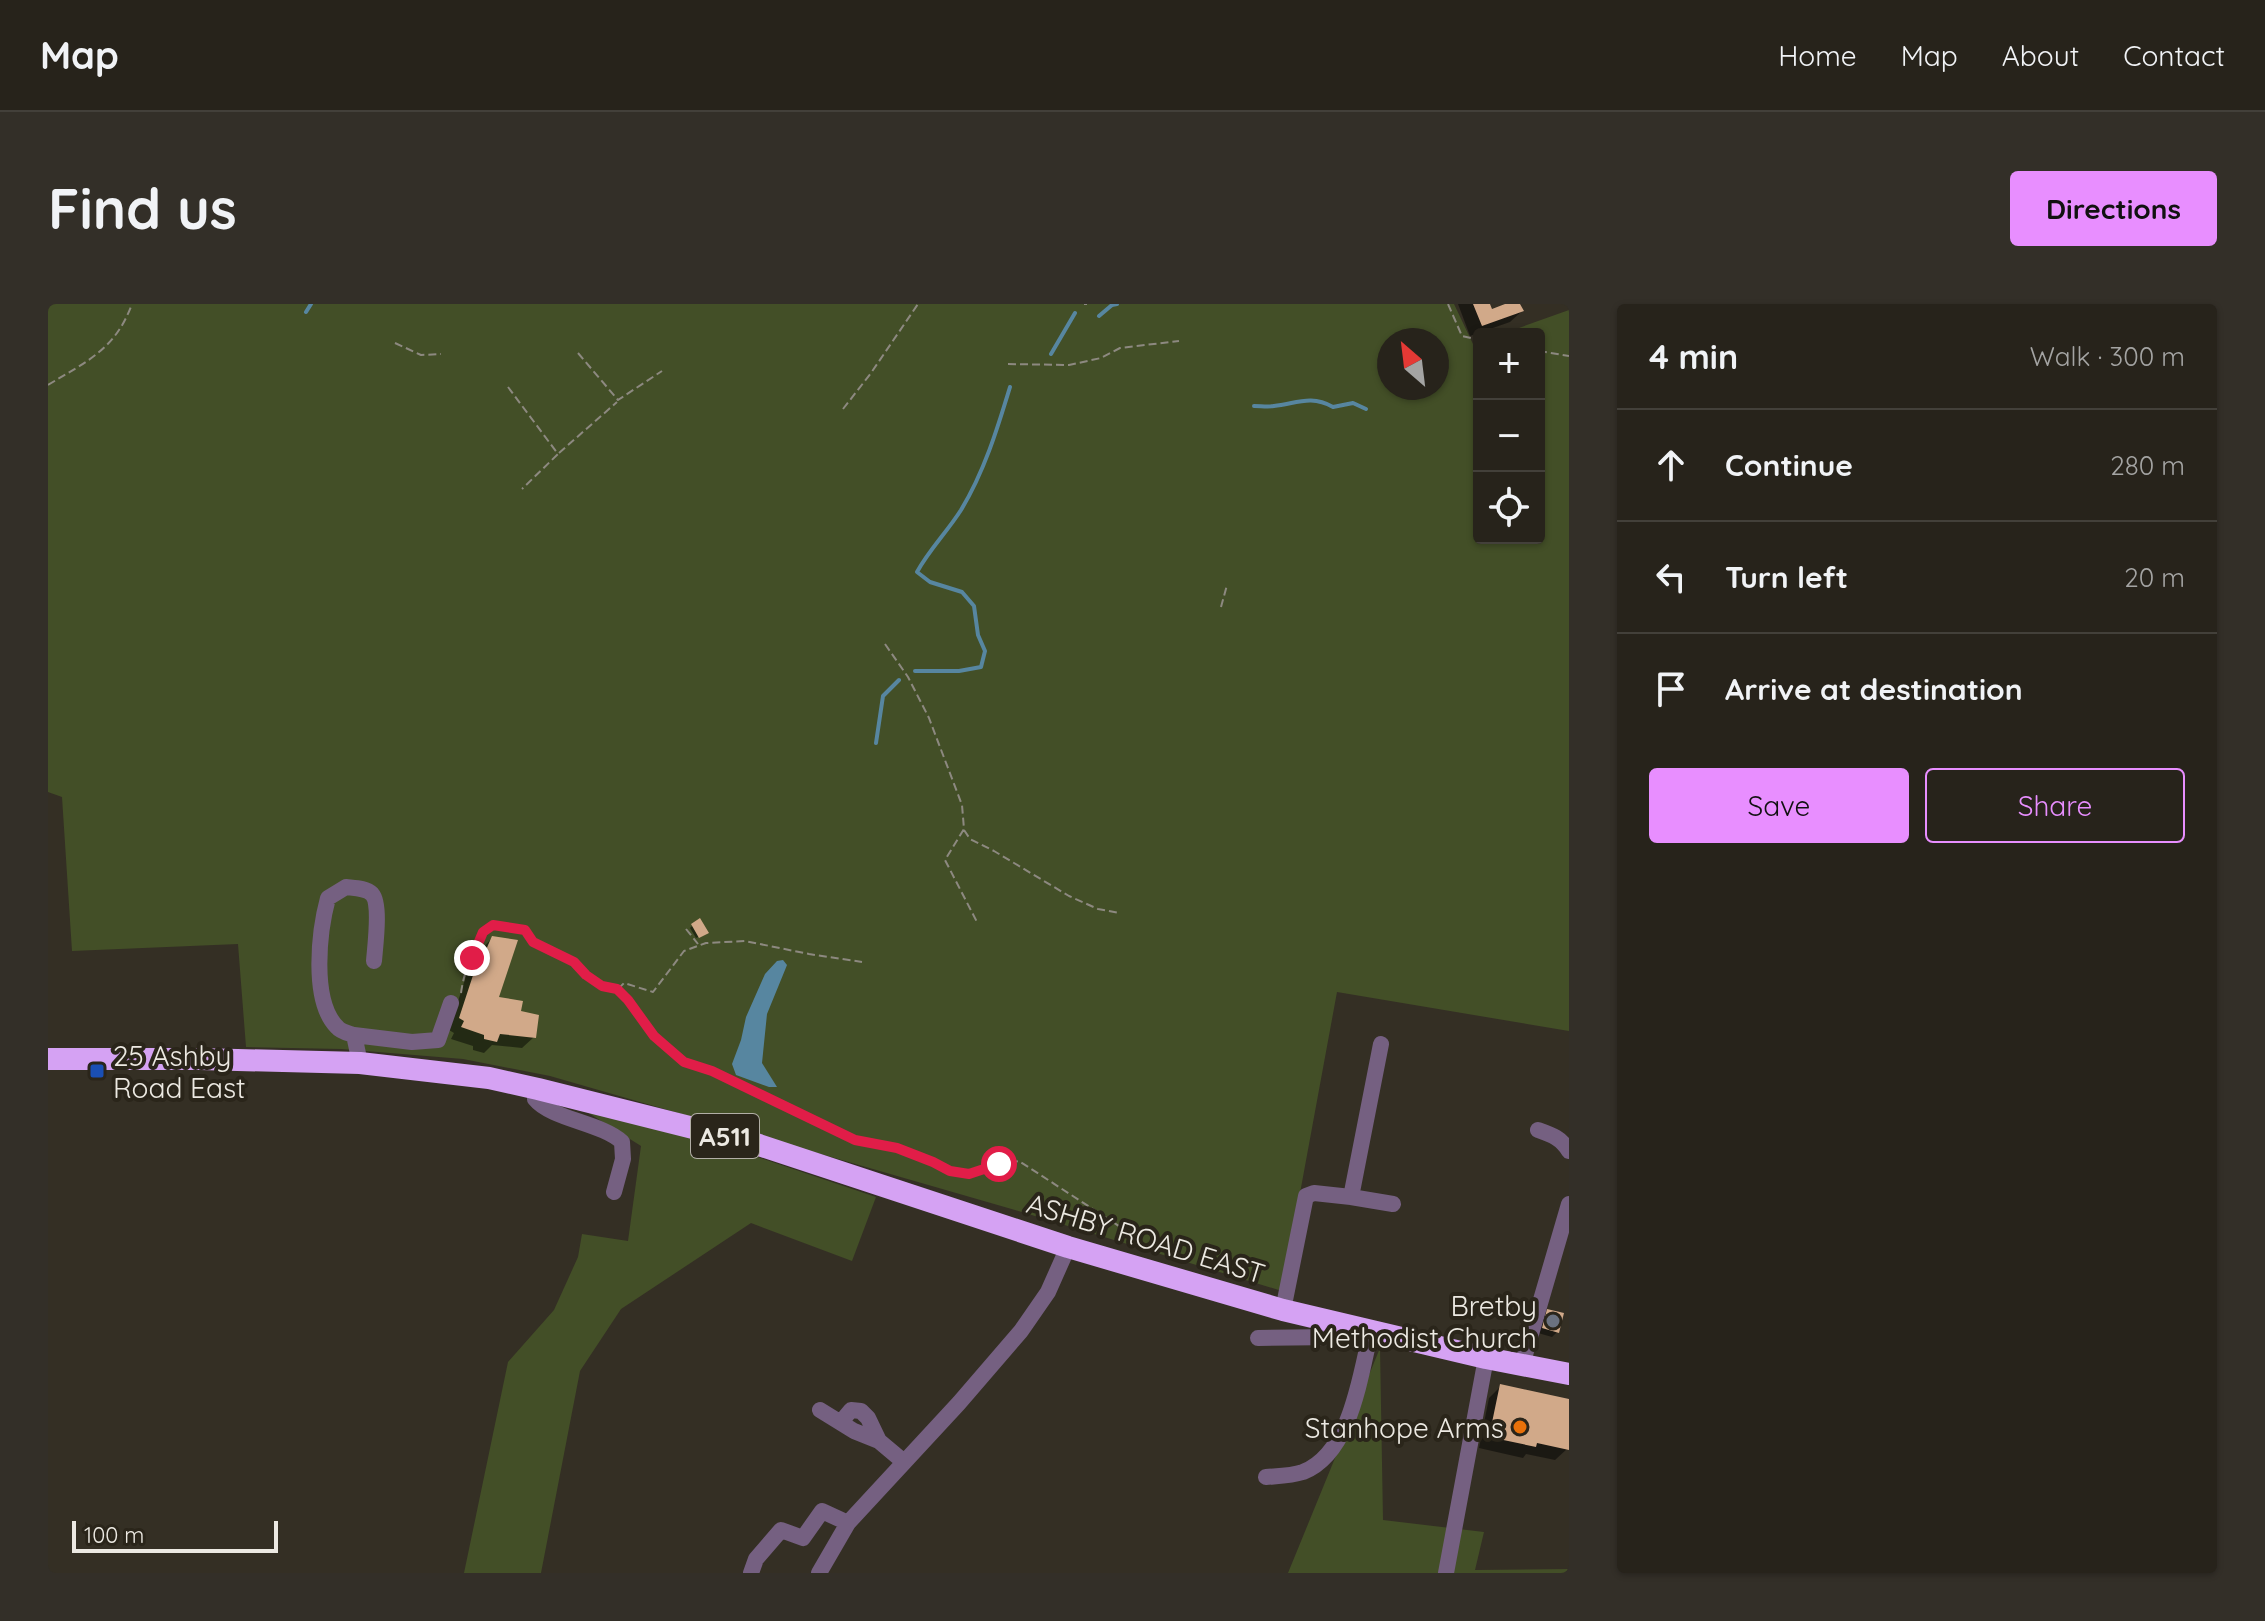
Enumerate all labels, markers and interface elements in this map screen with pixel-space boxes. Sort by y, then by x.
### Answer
text: Map [40,31,119,79]
text: Home [1778,38,1857,73]
text: Map [1901,38,1958,73]
text: About [2002,38,2079,73]
text: Contact [2123,38,2225,73]
button: Directions [2010,171,2217,246]
text: Find us [48,173,237,243]
north arrow [1377,328,1449,400]
map controls [1473,328,1545,544]
button: + [1473,328,1545,400]
text: 4 min [1649,335,1738,378]
text: Walk · 300 m [2030,340,2185,373]
button: − [1473,400,1545,472]
icon: ahead [1649,443,1693,487]
text: Continue [1725,446,1853,484]
text: 280 m [2110,449,2185,482]
button: locate [1473,472,1545,544]
icon: left [1649,555,1693,599]
text: Turn left [1725,558,1848,596]
text: 20 m [2124,561,2185,594]
icon: arrive [1649,667,1693,711]
text: Arrive at destination [1725,670,2023,708]
button: Save [1649,768,1909,843]
button: Share [1925,768,2185,843]
route end [454,940,490,976]
place label: 25 Ashby Road East [113,1038,246,1105]
marker: 25 Ashby Road East [88,1062,106,1080]
road number: A511 [691,1114,759,1158]
route start [981,1146,1017,1182]
street label: ASHBY ROAD EAST [1023,1185,1269,1291]
place label: Bretby Methodist Church [1312,1288,1537,1355]
marker: Bretby Methodist Church [1544,1312,1562,1330]
place label: Stanhope Arms [1305,1410,1504,1445]
marker: Stanhope Arms [1511,1418,1529,1436]
scale bar [72,1517,278,1553]
text: 100 m [84,1521,144,1549]

